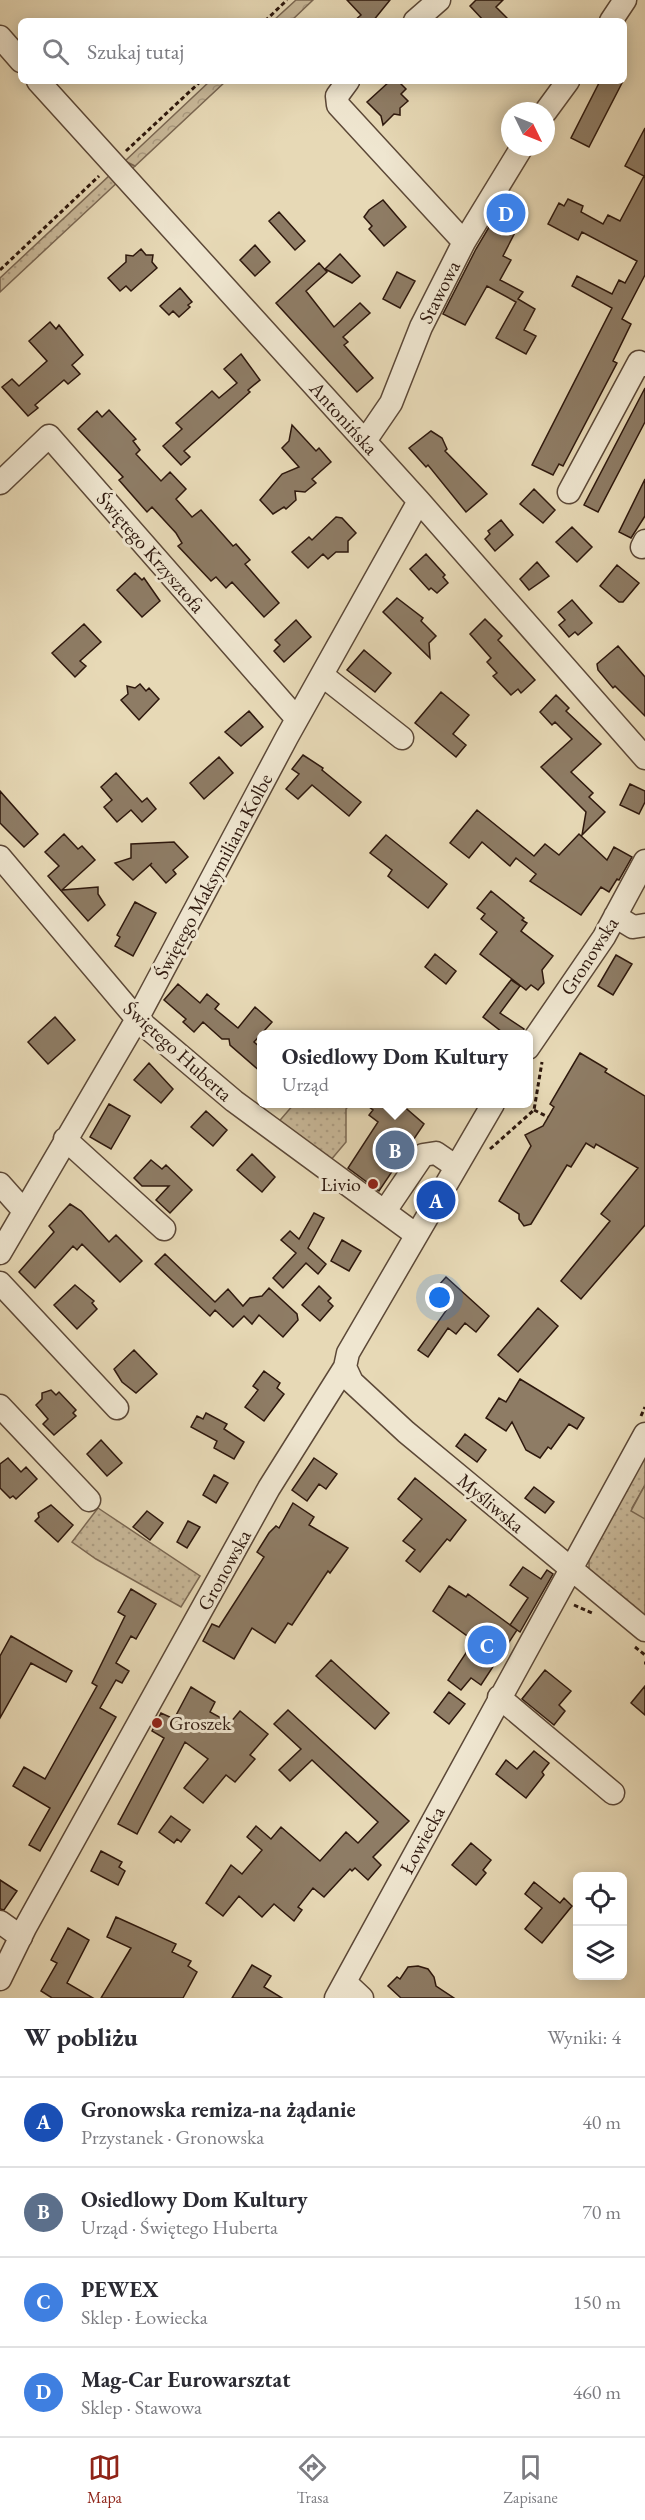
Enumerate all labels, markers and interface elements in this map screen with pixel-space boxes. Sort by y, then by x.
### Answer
search box [18,18,627,84]
icon: search [39,35,72,68]
text: Szukaj tutaj [87,37,184,66]
north arrow [501,102,555,156]
pin: D [486,190,526,236]
street label: Stawowa [412,256,466,328]
street label: Antonińska [303,375,384,460]
street label: Świętego Krzysztofa [91,486,211,618]
street label: Świętego Maksymiliana Kolbe [148,769,278,983]
street label: Gronowska [554,912,624,1000]
street label: Świętego Huberta [118,995,238,1107]
popup [257,1030,533,1108]
text: Osiedlowy Dom Kultury [282,1042,508,1071]
text: Urząd [282,1071,329,1097]
pin: B [376,1128,414,1172]
place label: Livio [321,1171,361,1197]
marker: Livio [366,1177,380,1191]
pin: A [416,1178,456,1222]
your location [425,1283,454,1312]
street label: Myśliwska [452,1467,530,1539]
street label: Gronowska [191,1525,257,1615]
pin: C [468,1622,506,1668]
place label: Groszek [169,1710,232,1736]
marker: Groszek [150,1716,164,1730]
street label: Łowiecka [393,1802,451,1878]
map controls [573,1872,627,1980]
button: locate [573,1872,627,1926]
button: layers [573,1926,627,1980]
text: W pobliżu [24,2020,138,2054]
text: Wyniki: 4 [548,2024,621,2050]
text: Gronowska remiza-na żądanie [81,2095,356,2124]
text: A [36,2109,51,2135]
text: 40 m [582,2109,621,2135]
text: Przystanek · Gronowska [81,2124,264,2150]
text: Osiedlowy Dom Kultury [81,2185,308,2214]
text: B [37,2199,50,2225]
text: 70 m [582,2199,621,2225]
text: Urząd · Świętego Huberta [81,2214,278,2240]
text: PEWEX [81,2275,159,2304]
text: C [36,2289,51,2315]
text: 150 m [573,2289,621,2315]
text: Sklep · Łowiecka [81,2304,208,2330]
text: Mag-Car Eurowarsztat [81,2365,290,2394]
text: D [36,2379,51,2405]
text: 460 m [573,2379,621,2405]
text: Sklep · Stawowa [81,2394,202,2420]
tab: Mapa [87,2451,122,2508]
tab: Trasa [296,2451,329,2508]
tab: Zapisane [503,2451,558,2508]

